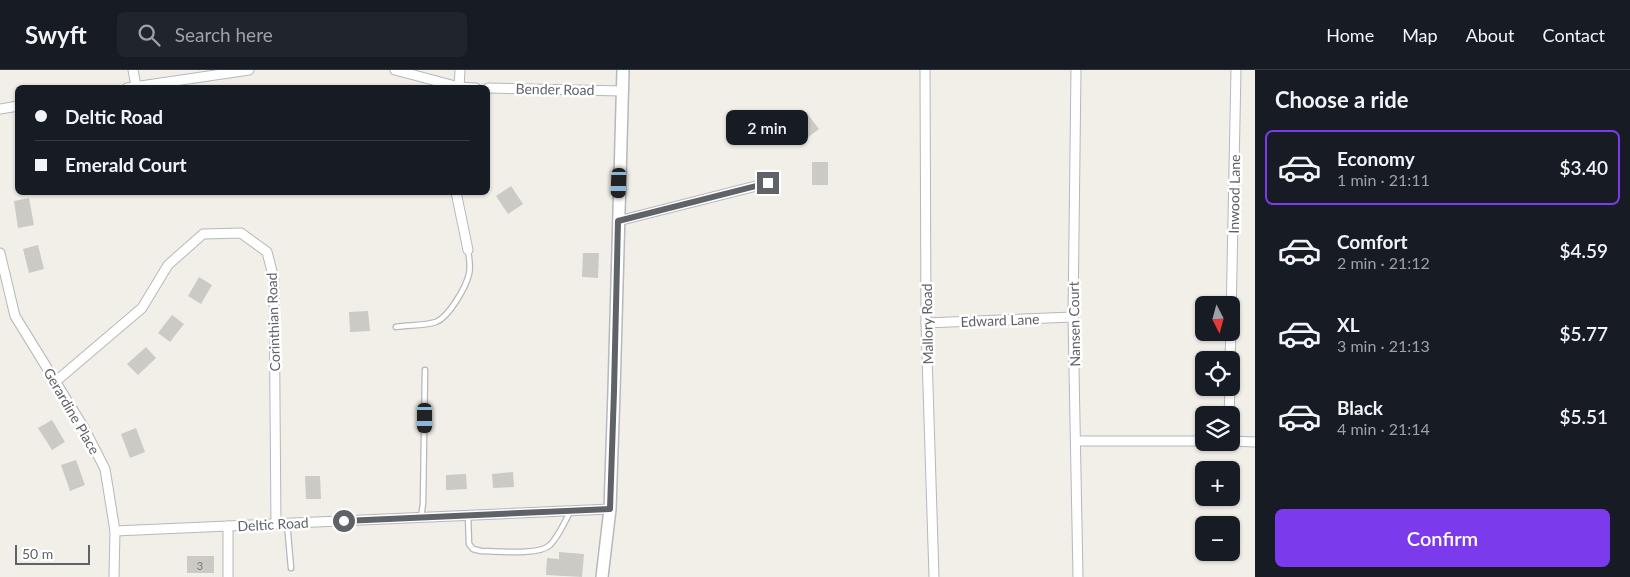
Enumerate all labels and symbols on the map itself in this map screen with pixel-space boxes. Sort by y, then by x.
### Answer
street label: Bender Road [515,80,595,98]
callout: 2 min [727,111,809,146]
street label: Inwood Lane [1225,154,1243,234]
car [610,168,627,198]
route end [757,172,779,194]
street label: Corinthian Road [263,272,283,372]
street label: Nansen Court [1065,281,1083,367]
street label: Mallory Road [918,283,936,365]
north arrow [1195,296,1240,341]
street label: Edward Lane [960,310,1040,330]
street label: Gerardine Place [40,365,104,457]
car [417,403,432,433]
route start [333,510,355,532]
street label: Deltic Road [237,514,309,534]
scale bar [15,542,90,565]
house number: 3 [197,559,203,572]

